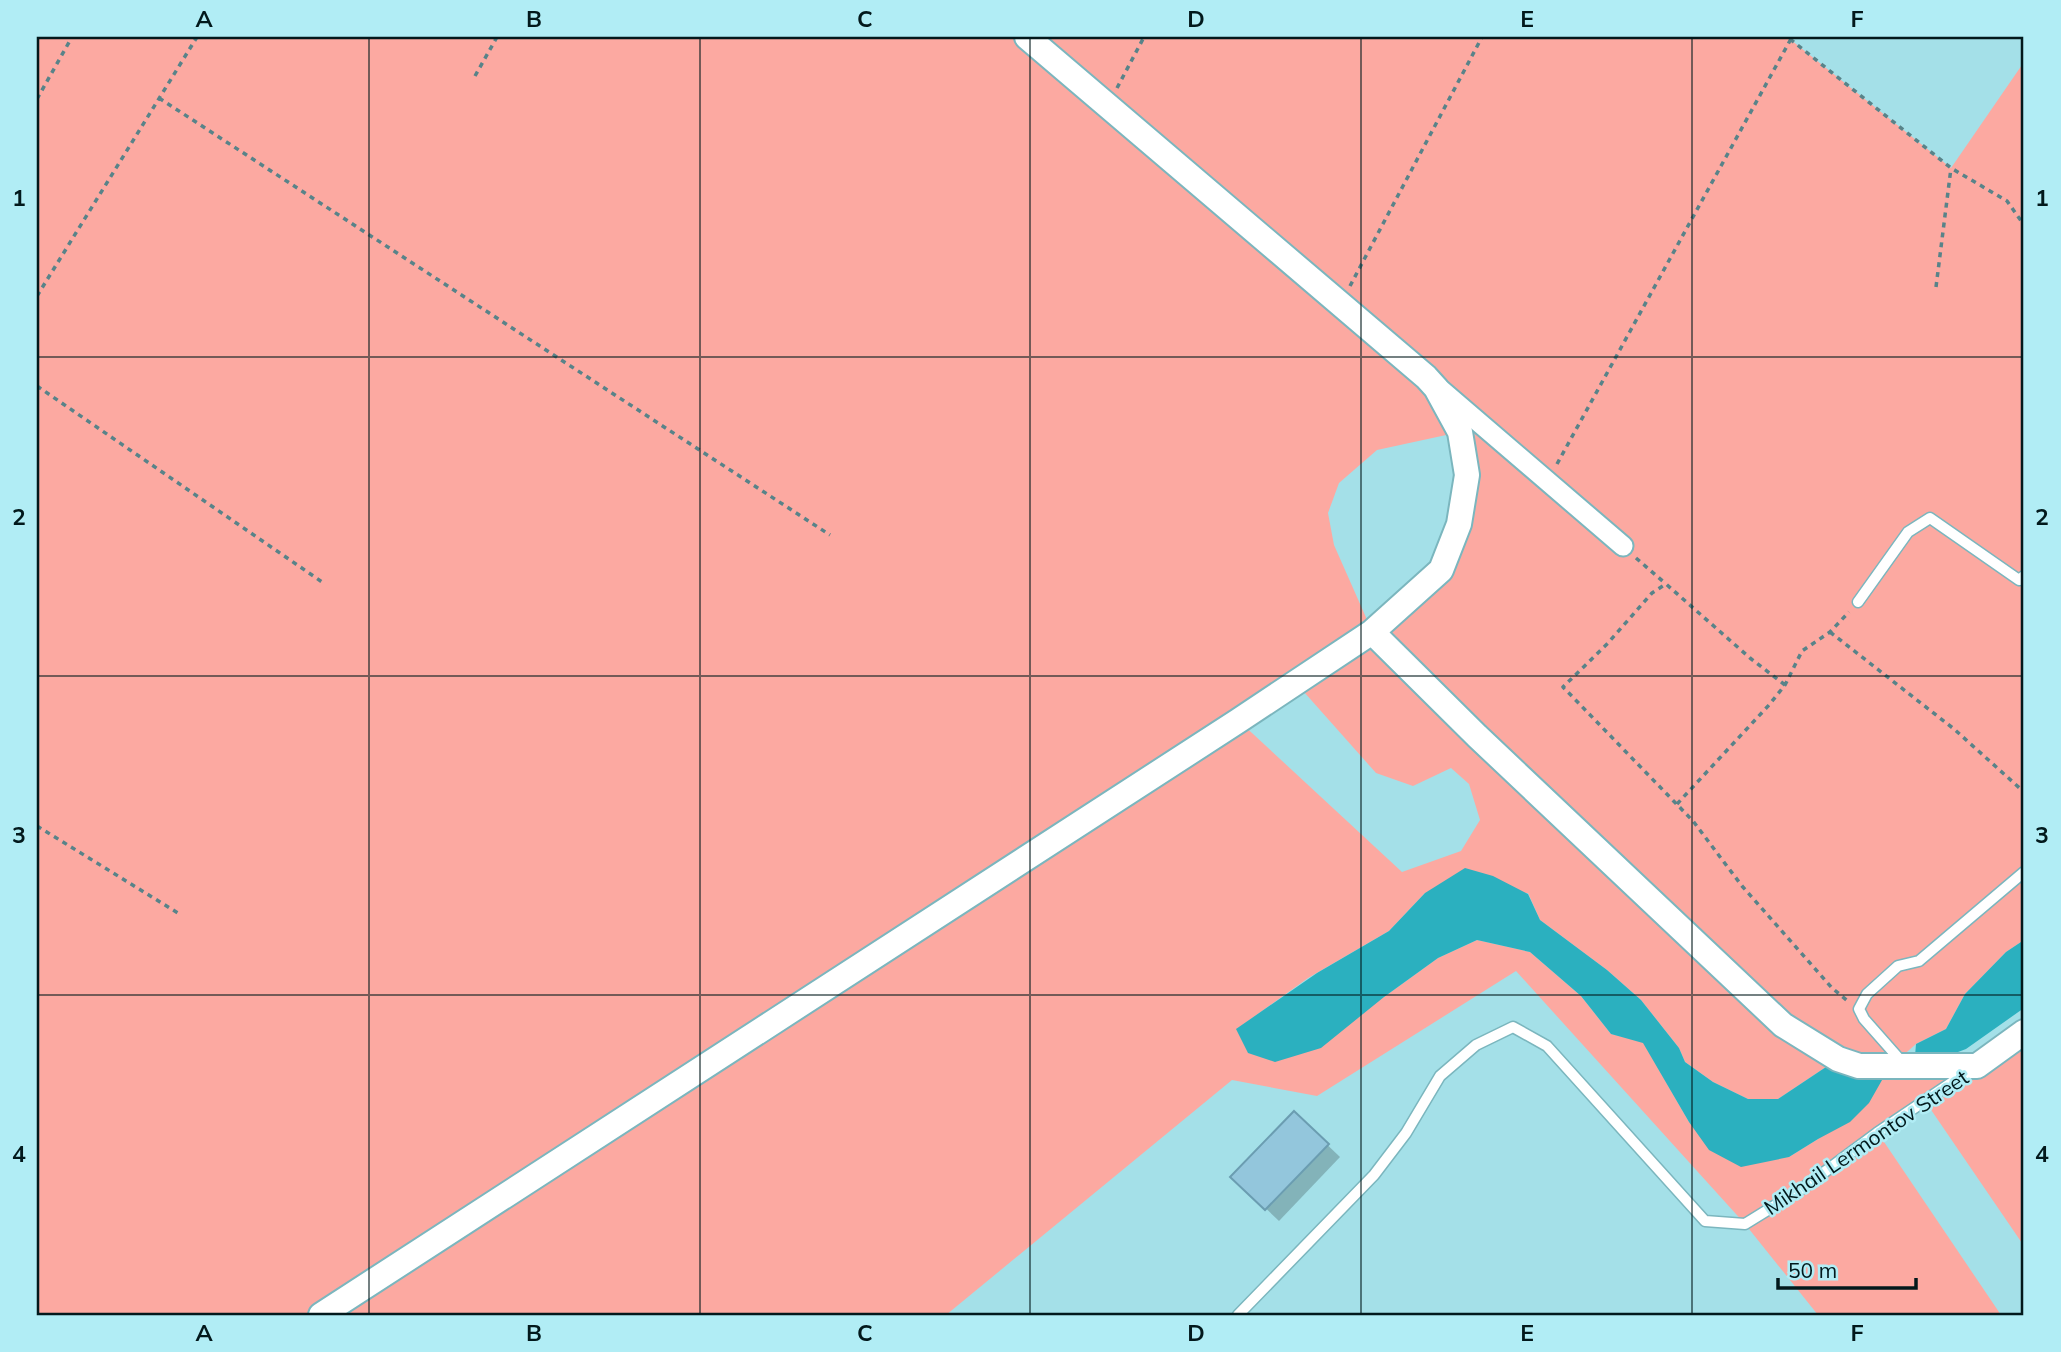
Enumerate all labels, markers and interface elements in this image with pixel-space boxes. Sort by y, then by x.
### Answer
text: A [195,4,213,33]
text: B [526,4,542,33]
text: C [857,4,873,33]
text: D [1187,4,1205,33]
text: E [1520,4,1534,33]
text: F [1850,4,1864,33]
text: 1 [12,183,26,212]
text: 1 [2035,183,2049,212]
text: 2 [12,502,26,531]
text: 2 [2035,502,2049,531]
text: 3 [12,820,26,849]
text: 3 [2035,820,2049,849]
street label: Mikhail Lermontov Street [1759,1064,1973,1220]
text: 4 [12,1139,26,1168]
text: 4 [2035,1139,2049,1168]
scale bar [1778,1247,1916,1291]
text: 50 m [1788,1257,1837,1283]
text: A [195,1318,213,1347]
text: B [526,1318,542,1347]
text: C [857,1318,873,1347]
text: D [1187,1318,1205,1347]
text: E [1520,1318,1534,1347]
text: F [1850,1318,1864,1347]

